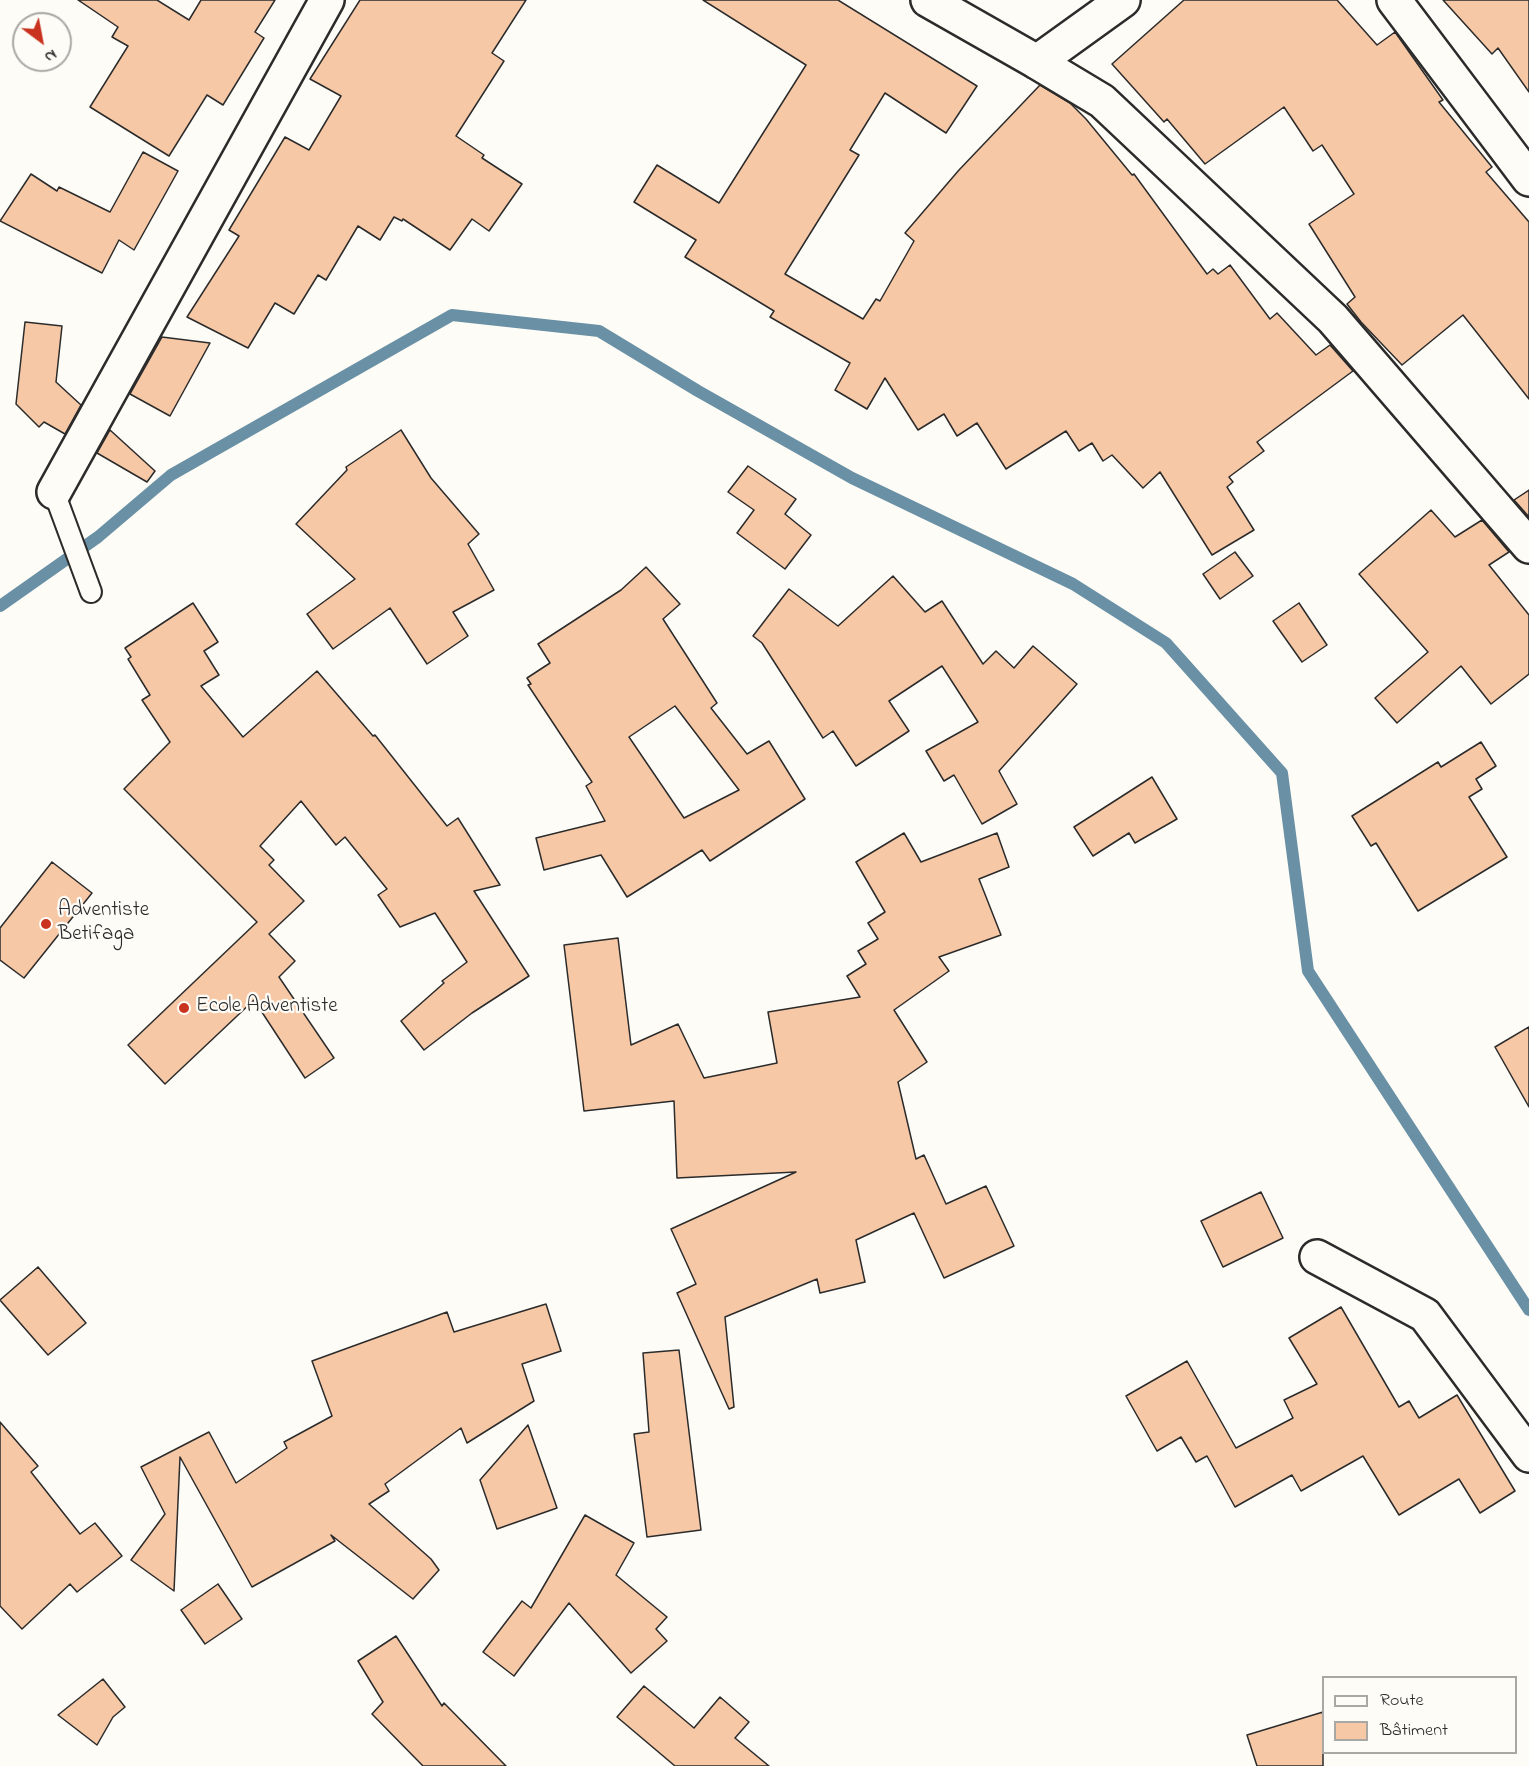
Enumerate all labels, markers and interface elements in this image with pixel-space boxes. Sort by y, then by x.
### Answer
north arrow [12,12,72,72]
text: N [40,43,61,69]
place label: Adventiste Betifaga [58,899,149,949]
marker: Adventiste Betifaga [39,917,53,931]
place label: Ecole Adventiste [196,995,338,1021]
marker: Ecole Adventiste [177,1001,191,1015]
legend [1322,1676,1517,1754]
text: Route [1380,1688,1424,1714]
text: Bâtiment [1380,1718,1448,1744]

